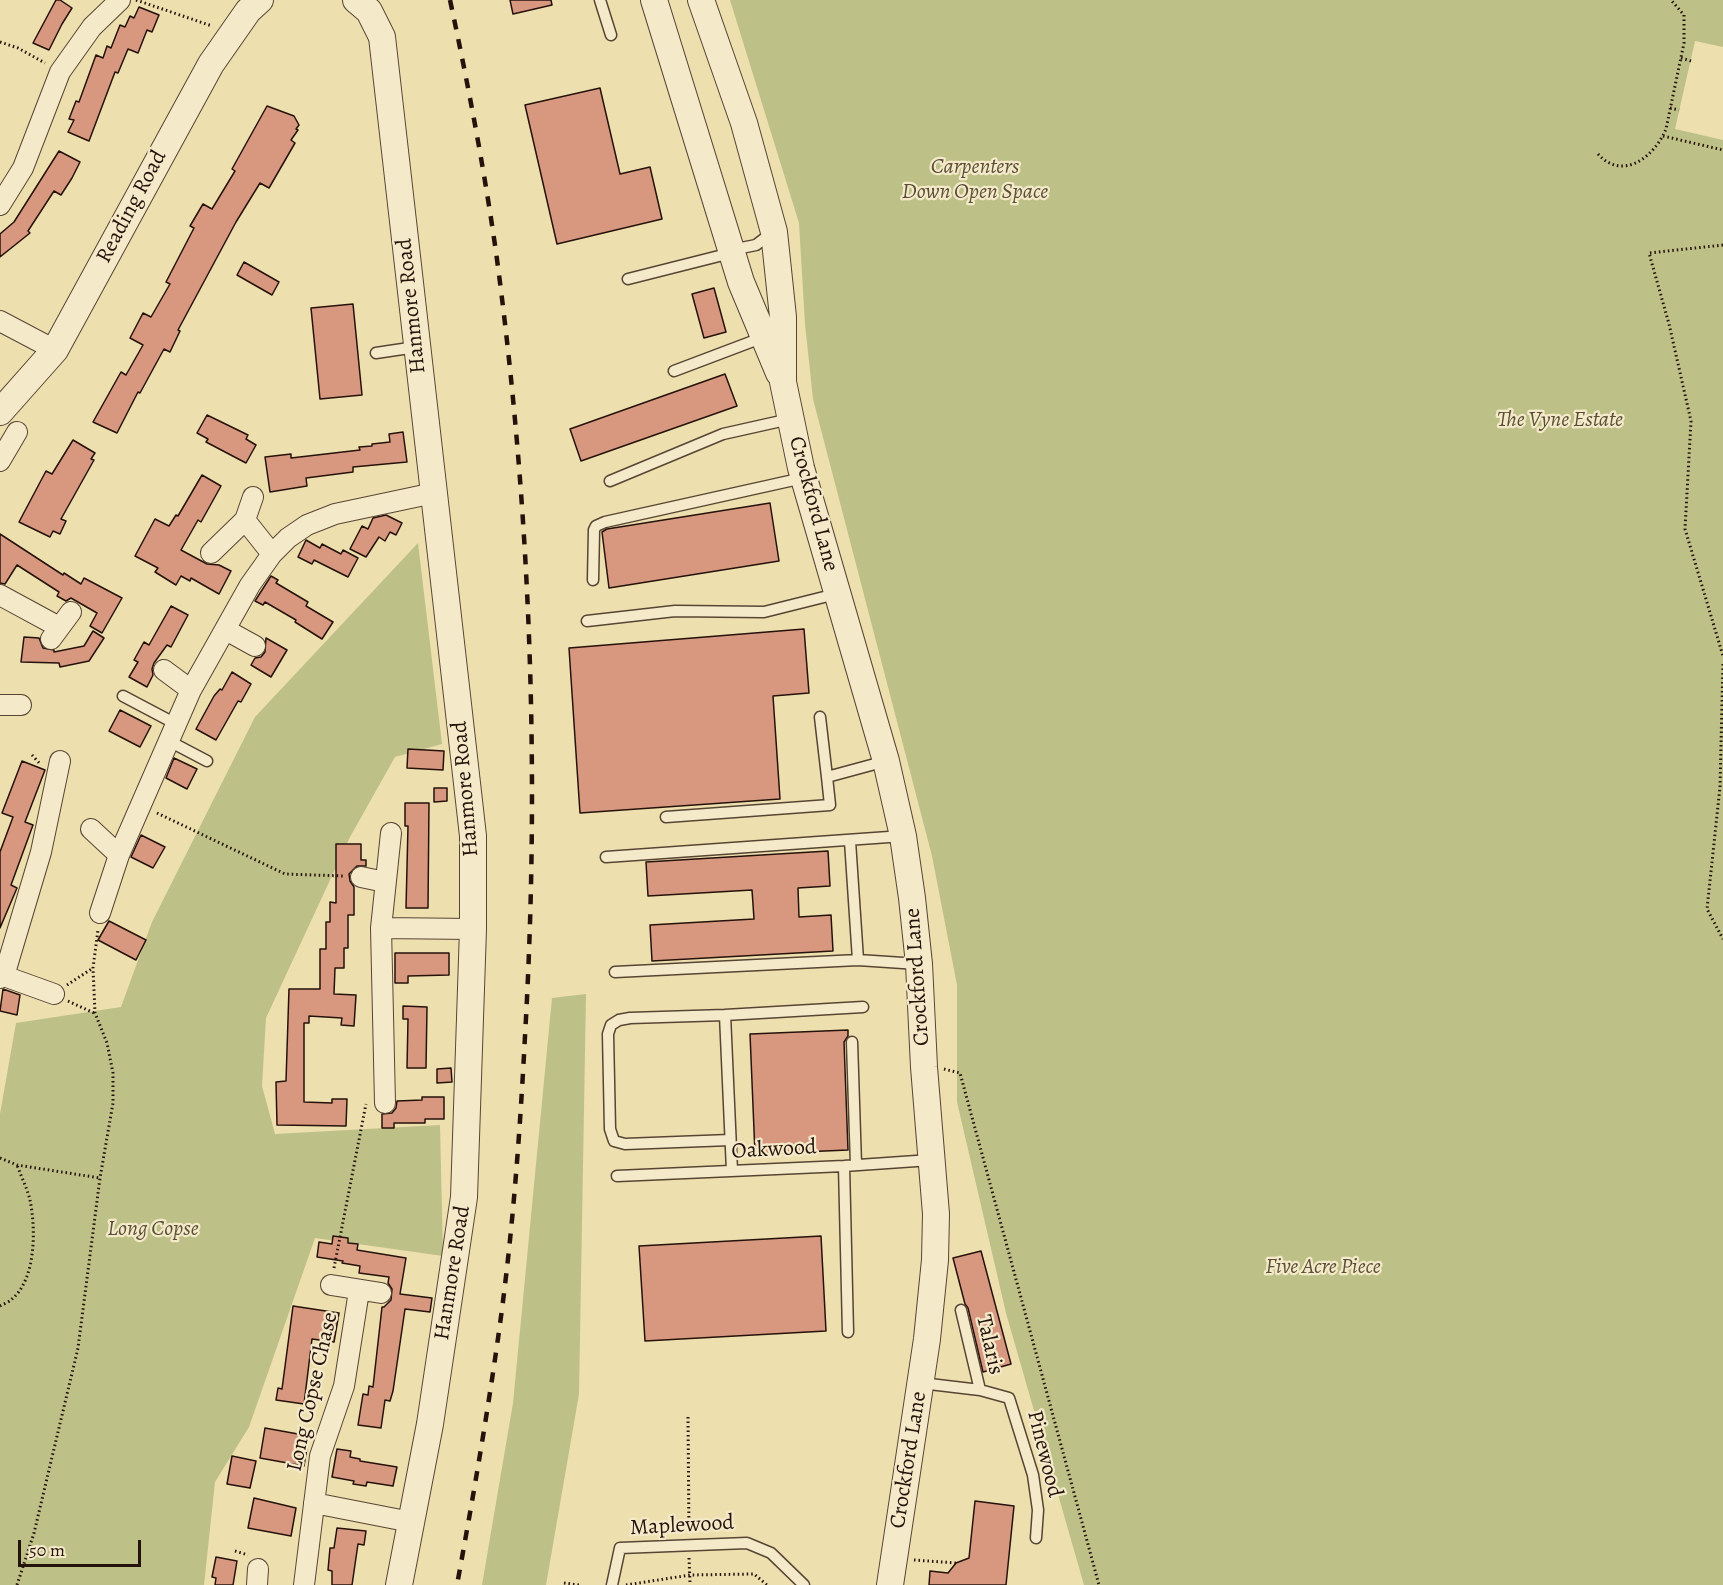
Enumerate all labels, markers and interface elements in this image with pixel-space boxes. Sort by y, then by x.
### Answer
street label: Reading Road [91,146,173,268]
park label: Carpenters Down Open Space [902,155,1048,206]
street label: Hanmore Road [392,237,432,375]
park label: The Vyne Estate [1497,408,1623,434]
street label: Crockford Lane [782,434,844,574]
street label: Hanmore Road [447,720,485,858]
street label: Crockford Lane [900,907,936,1047]
street label: Oakwood [731,1135,817,1165]
street label: Hanmore Road [429,1204,477,1342]
park label: Long Copse [107,1217,199,1243]
park label: Five Acre Piece [1265,1255,1381,1281]
street label: Long Copse Chase [282,1310,344,1474]
street label: Talaris [969,1313,1009,1377]
street label: Crockford Lane [885,1390,933,1530]
street label: Pinewood [1020,1408,1068,1500]
street label: Maplewood [629,1510,735,1542]
scale bar [21,1528,144,1566]
text: 50 m [29,1538,65,1562]

